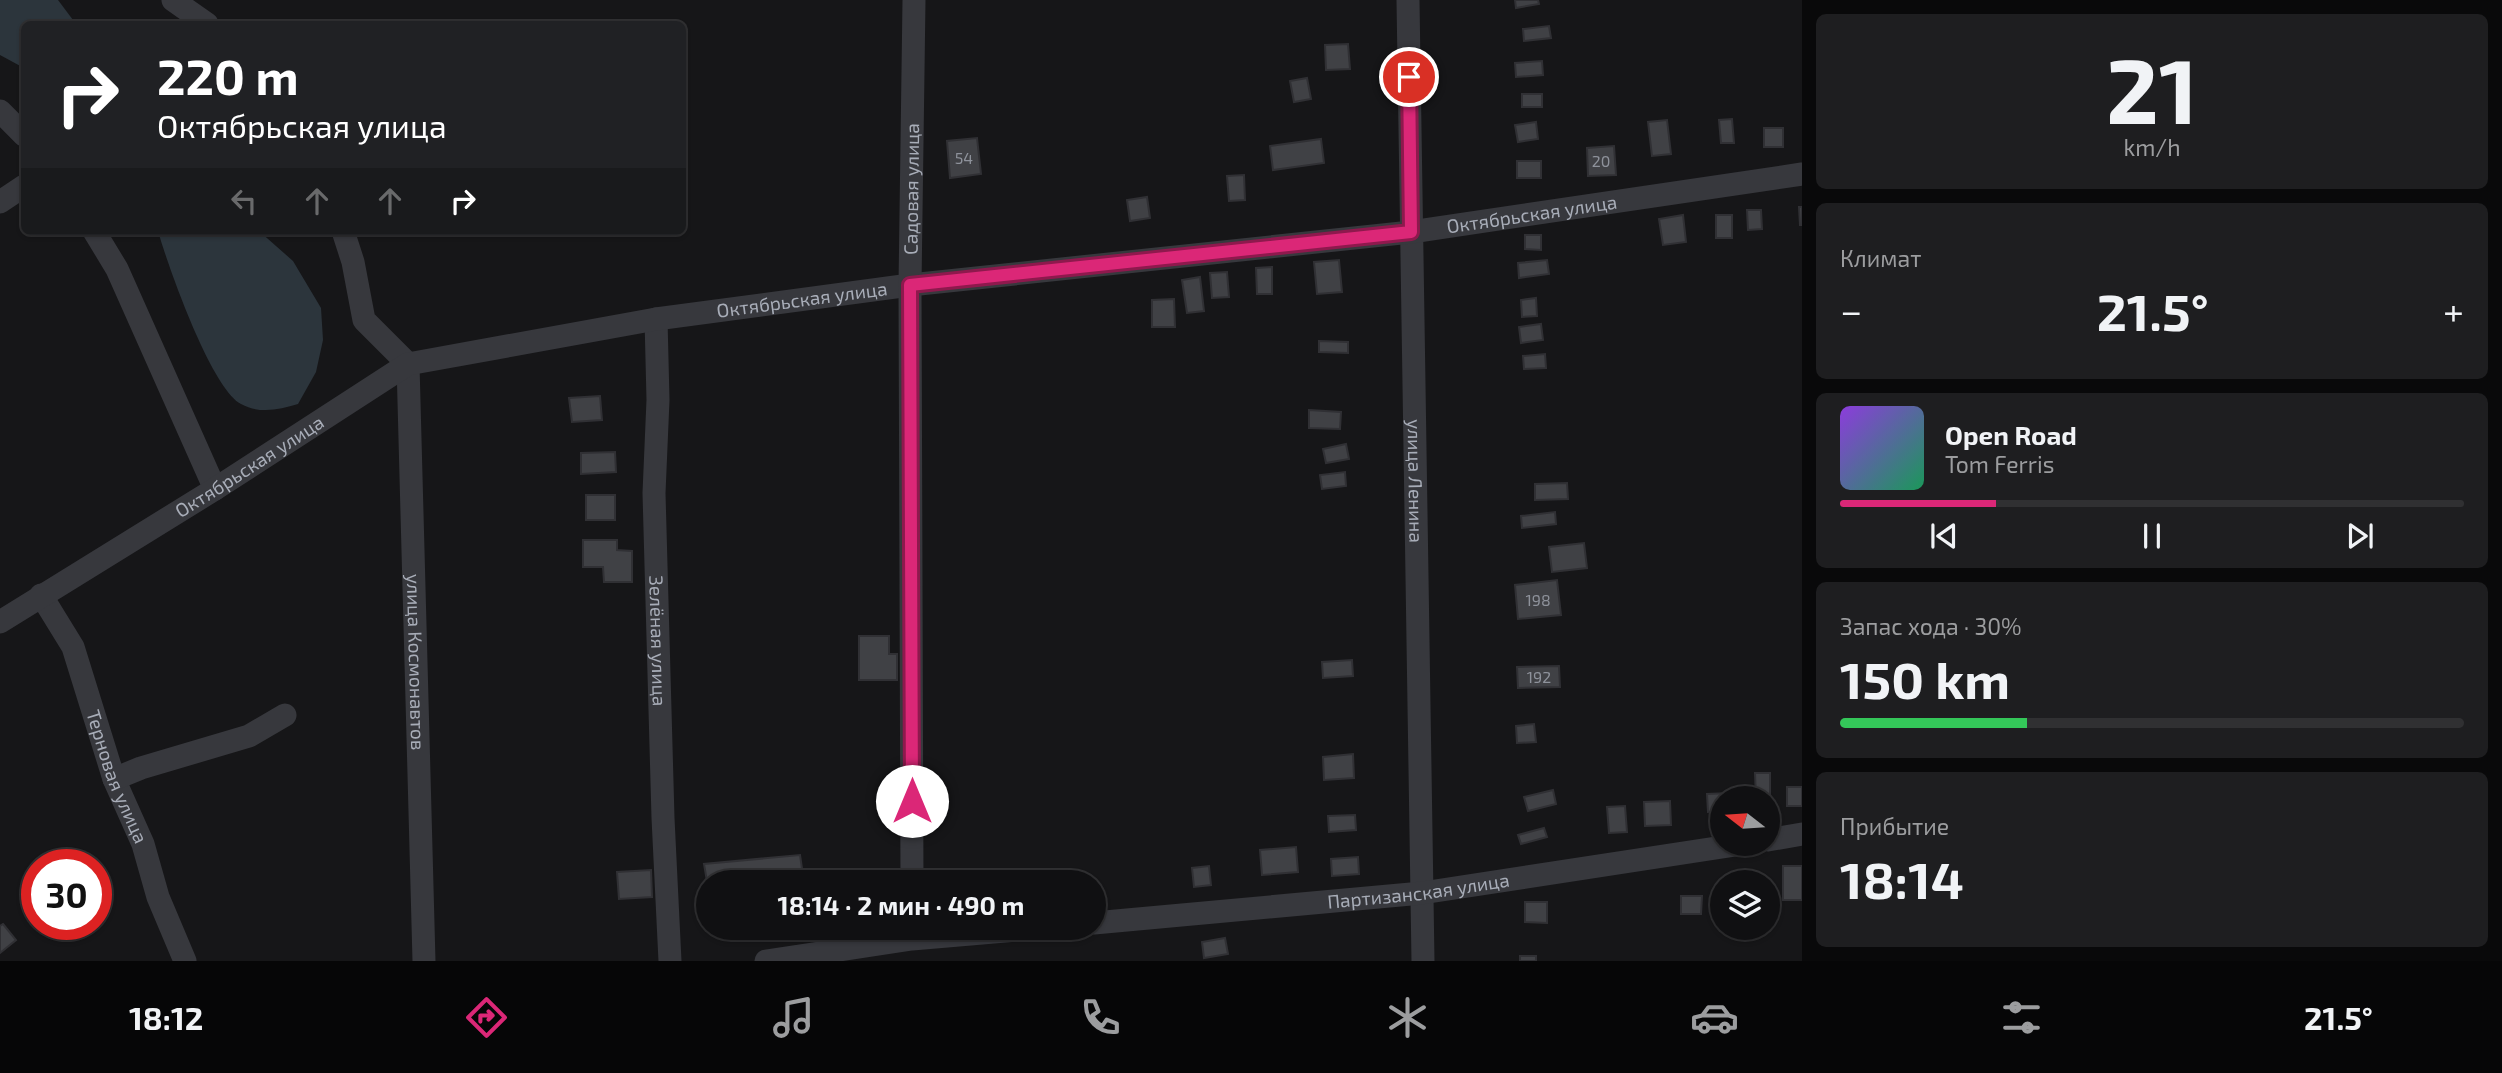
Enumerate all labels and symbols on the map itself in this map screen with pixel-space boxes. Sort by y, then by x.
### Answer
pin [1379,47,1439,107]
street label: Садовая улица [898,123,924,255]
house number: 54 [955,148,973,167]
house number: 20 [1592,151,1610,170]
street label: Октябрьская улица [1445,190,1619,238]
street label: Октябрьская улица [715,276,889,322]
street label: Октябрьская улица [171,410,328,522]
street label: улица Ленина [1403,419,1428,543]
street label: улица Космонавтов [402,574,430,751]
street label: Зелёная улица [645,575,672,707]
house number: 198 [1525,590,1551,609]
house number: 192 [1527,667,1551,686]
street label: Терновая улица [82,707,153,847]
position arrow [875,764,949,838]
north arrow [1710,786,1780,856]
speed limit sign: 30 [21,849,112,940]
street label: Партизанская улица [1326,868,1511,913]

